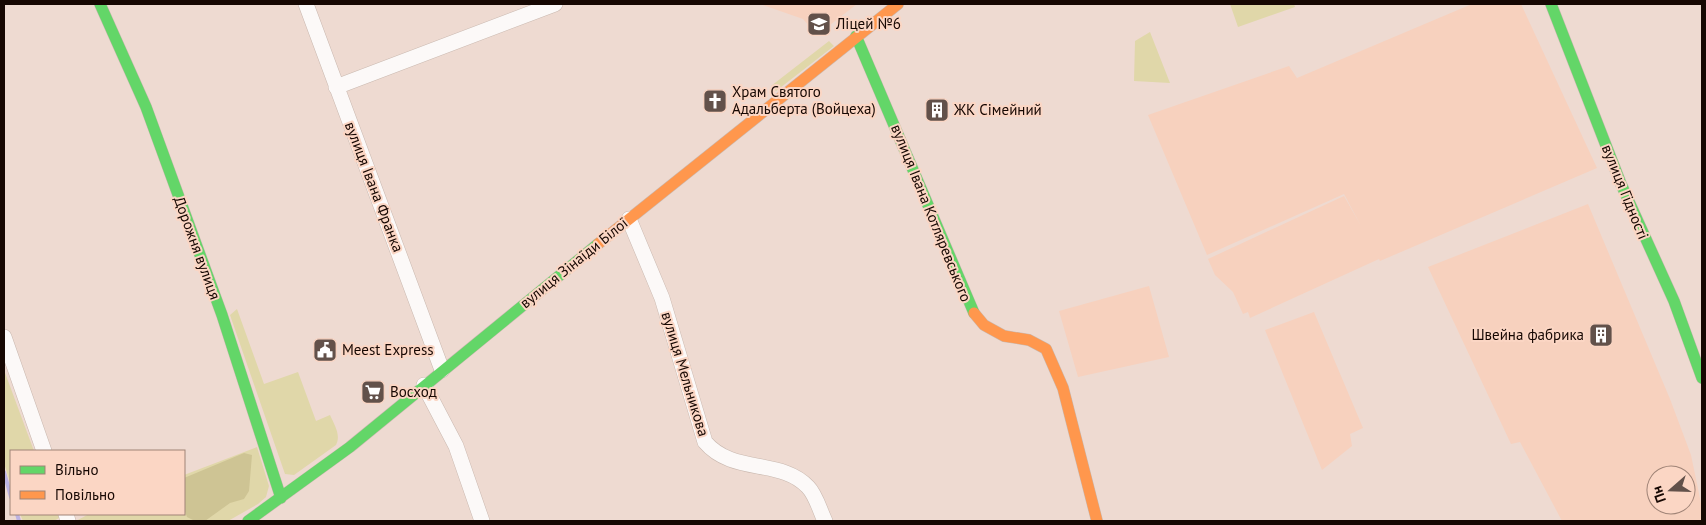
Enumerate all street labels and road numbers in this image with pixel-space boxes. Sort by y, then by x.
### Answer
street label: вулиця Івана Франка [341,119,408,255]
street label: вулиця Івана Котляревського [887,121,976,304]
street label: вулиця Гідності [1598,142,1653,242]
street label: Дорожня вулиця [170,194,225,302]
street label: вулиця Зінаїди Білої [516,213,632,312]
street label: вулиця Мельникова [657,309,713,438]

